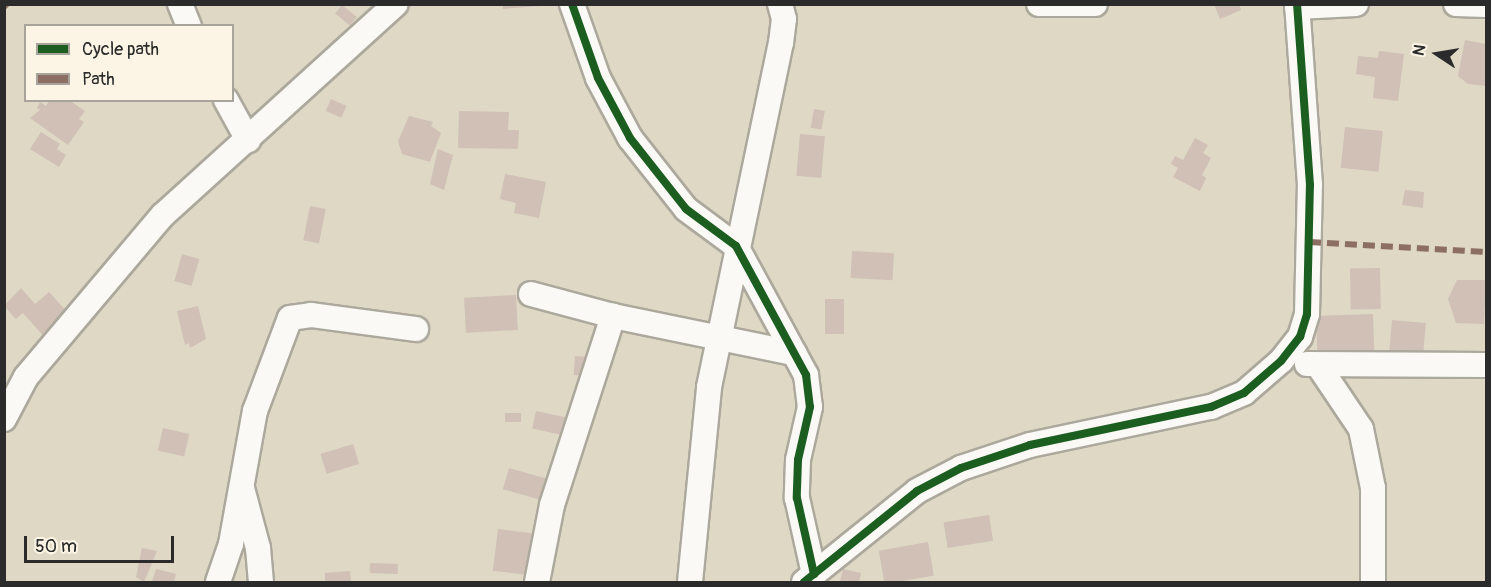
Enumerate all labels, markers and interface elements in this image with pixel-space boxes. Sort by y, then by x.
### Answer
legend [24,24,234,102]
north arrow [1407,24,1467,84]
text: Cycle path [82,38,159,61]
text: N [1408,43,1430,58]
text: Path [82,68,115,91]
scale bar [27,524,177,562]
text: 50 m [35,535,77,558]

